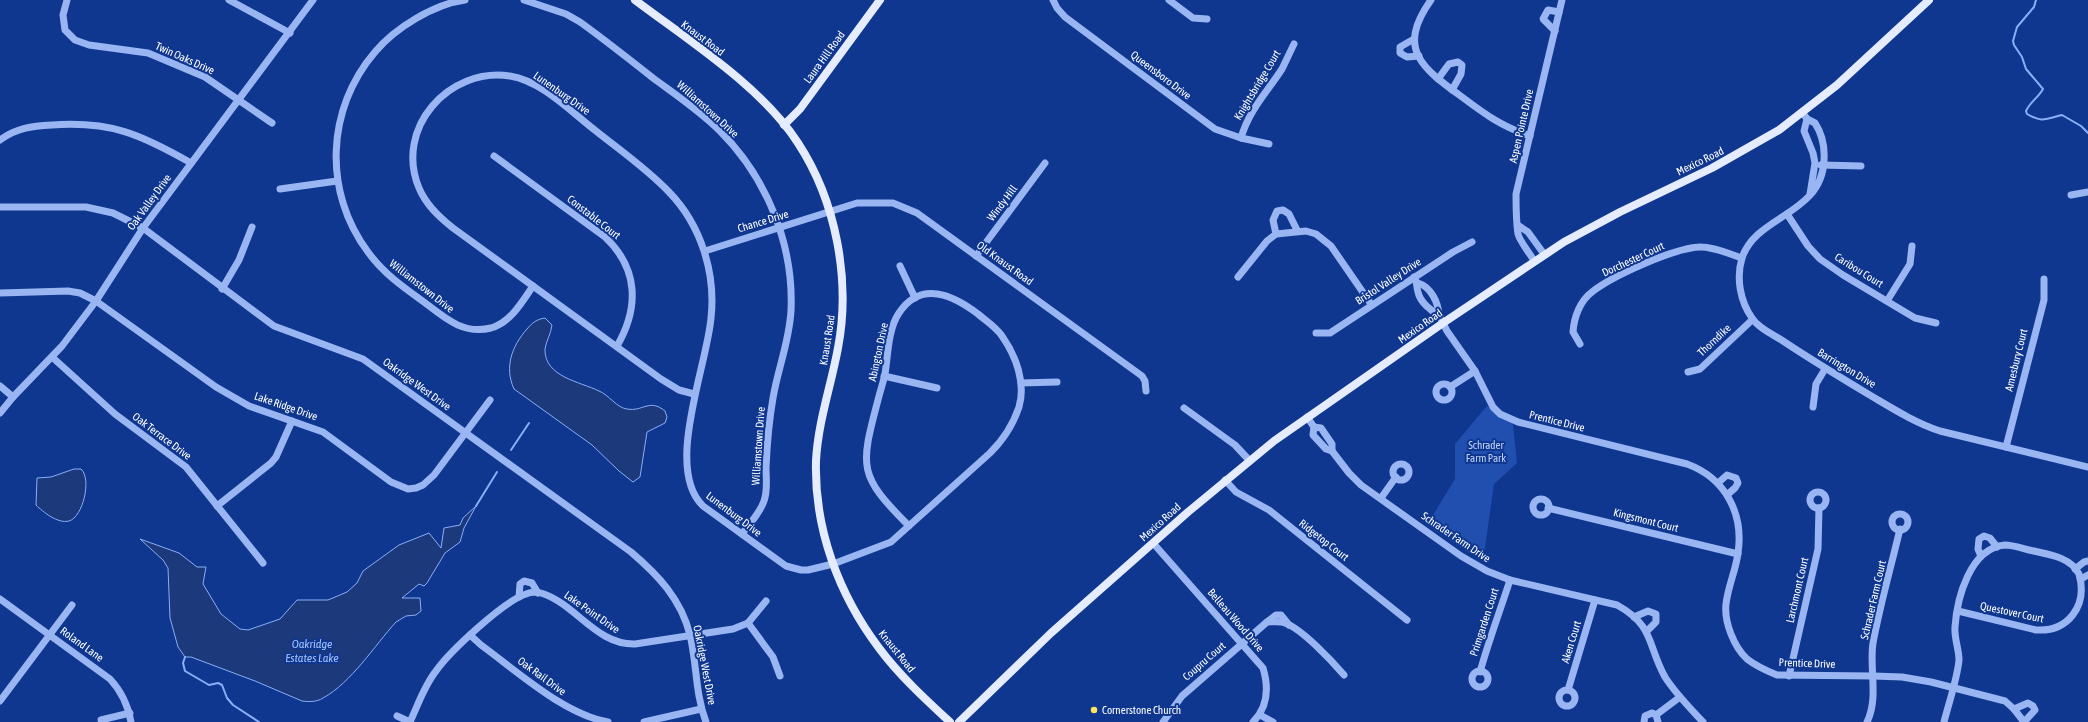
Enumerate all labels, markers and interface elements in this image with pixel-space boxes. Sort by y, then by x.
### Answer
street label: Knaust Road [679,18,727,58]
street label: Laura Hill Road [801,29,847,85]
street label: Twin Oaks Drive [154,40,216,76]
street label: Queensboro Drive [1128,48,1194,102]
street label: Knightsbridge Court [1231,48,1283,122]
street label: Lunenburg Drive [531,69,593,117]
street label: Williamstown Drive [675,78,741,140]
street label: Aspen Pointe Drive [1507,88,1535,164]
street label: Mexico Road [1674,144,1726,178]
street label: Oak Valley Drive [125,172,173,232]
street label: Windy Hill [985,183,1019,223]
street label: Constable Court [565,193,623,241]
street label: Chance Drive [736,208,790,234]
street label: Old Knaust Road [975,239,1035,287]
street label: Dorchester Court [1600,239,1666,279]
street label: Caribou Court [1833,250,1885,290]
street label: Bristol Valley Drive [1353,255,1423,307]
street label: Williamstown Drive [387,257,457,315]
street label: Mexico Road [1396,306,1444,346]
street label: Knaust Road [817,314,837,366]
street label: Abington Drive [866,322,890,382]
street label: Thorndike [1695,322,1733,358]
street label: Amesbury Court [2002,328,2030,392]
street label: Barrington Drive [1816,346,1878,390]
street label: Oakridge West Drive [381,355,453,413]
street label: Lake Ridge Drive [253,390,319,422]
street label: Williamstown Drive [749,406,767,486]
street label: Prentice Drive [1528,408,1586,434]
street label: Oak Terrace Drive [130,410,194,462]
park label: Schrader Farm Park [1466,439,1506,464]
street label: Lunenburg Drive [704,489,764,539]
street label: Mexico Road [1137,500,1183,544]
street label: Kingsmont Court [1612,506,1680,534]
street label: Schrader Farm Drive [1419,510,1493,564]
street label: Ridgetop Court [1297,517,1351,563]
street label: Larchmont Court [1784,556,1810,624]
street label: Schrader Farm Court [1858,559,1888,641]
street label: Belleau Wood Drive [1206,586,1266,654]
street label: Primgarden Court [1467,587,1501,657]
street label: Lake Point Drive [562,588,622,636]
street label: Questover Court [1979,599,2045,625]
street label: Aken Court [1559,619,1583,665]
street label: Roland Lane [58,624,106,664]
street label: Oakridge West Drive [691,624,719,706]
street label: Knaust Road [876,628,918,674]
water label: Oakridge Estates Lake [285,637,339,665]
street label: Coupru Court [1180,639,1228,683]
street label: Oak Rail Drive [515,654,569,698]
street label: Prentice Drive [1779,656,1835,670]
place label: Cornerstone Church [1102,704,1181,716]
marker: Cornerstone Church [1089,705,1099,715]

